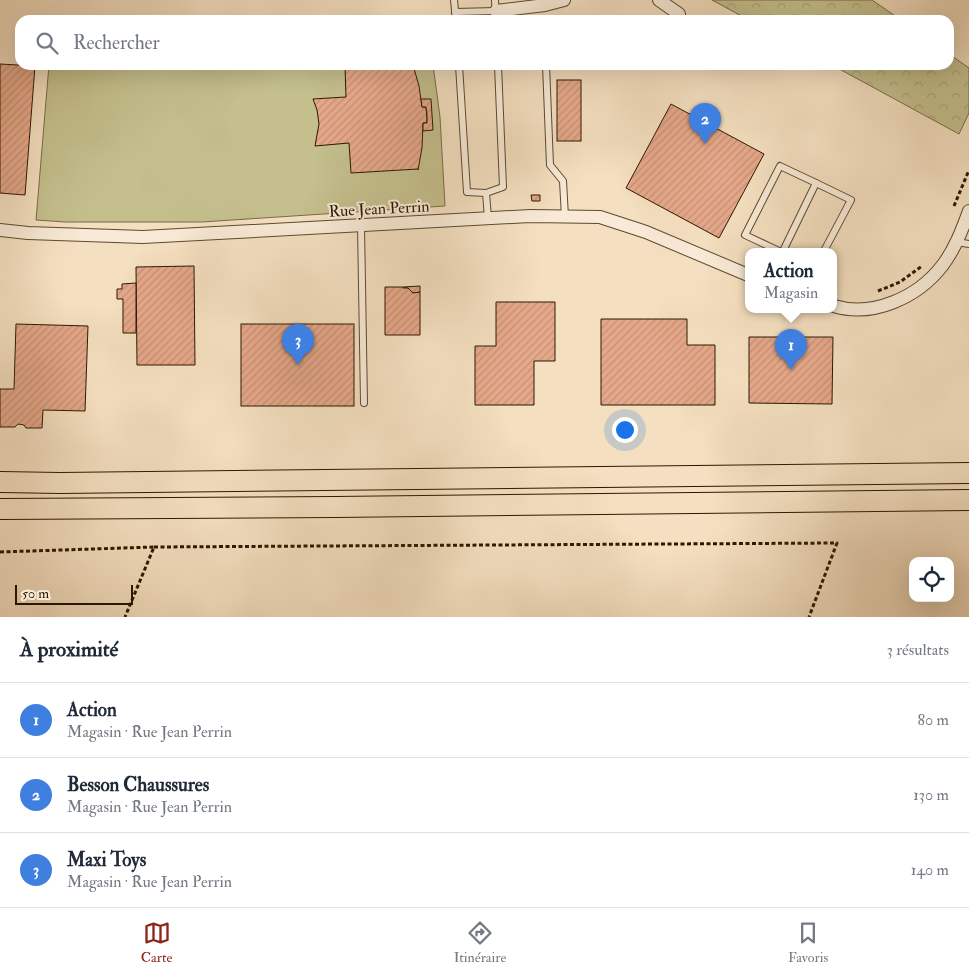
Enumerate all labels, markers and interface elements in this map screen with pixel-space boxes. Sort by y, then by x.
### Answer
search box [15,15,954,70]
icon: search [33,29,61,57]
text: Rechercher [73,31,160,55]
pin: 2 [689,103,721,144]
street label: Rue Jean Perrin [328,196,430,223]
popup [745,248,837,313]
text: Action [764,259,814,283]
text: Magasin [764,283,818,303]
pin: 3 [282,324,314,365]
pin: 1 [775,329,807,370]
your location [612,417,638,443]
map controls [909,557,954,602]
button: locate [909,557,954,602]
scale bar [15,582,132,605]
text: 50 m [22,585,49,602]
text: À proximité [20,636,118,663]
text: 3 résultats [887,640,949,660]
text: Action [67,698,117,722]
text: 1 [33,710,39,730]
text: 80 m [918,710,949,730]
text: Magasin · Rue Jean Perrin [67,722,232,742]
text: Besson Chaussures [67,773,209,797]
text: 2 [32,785,40,805]
text: 130 m [913,785,949,805]
text: Magasin · Rue Jean Perrin [67,797,232,817]
text: Maxi Toys [67,848,146,872]
text: 3 [33,860,39,880]
text: 140 m [911,860,949,880]
text: Magasin · Rue Jean Perrin [67,872,232,892]
tab: Carte [141,919,172,966]
tab: Itinéraire [454,919,506,966]
tab: Favoris [788,919,828,966]

